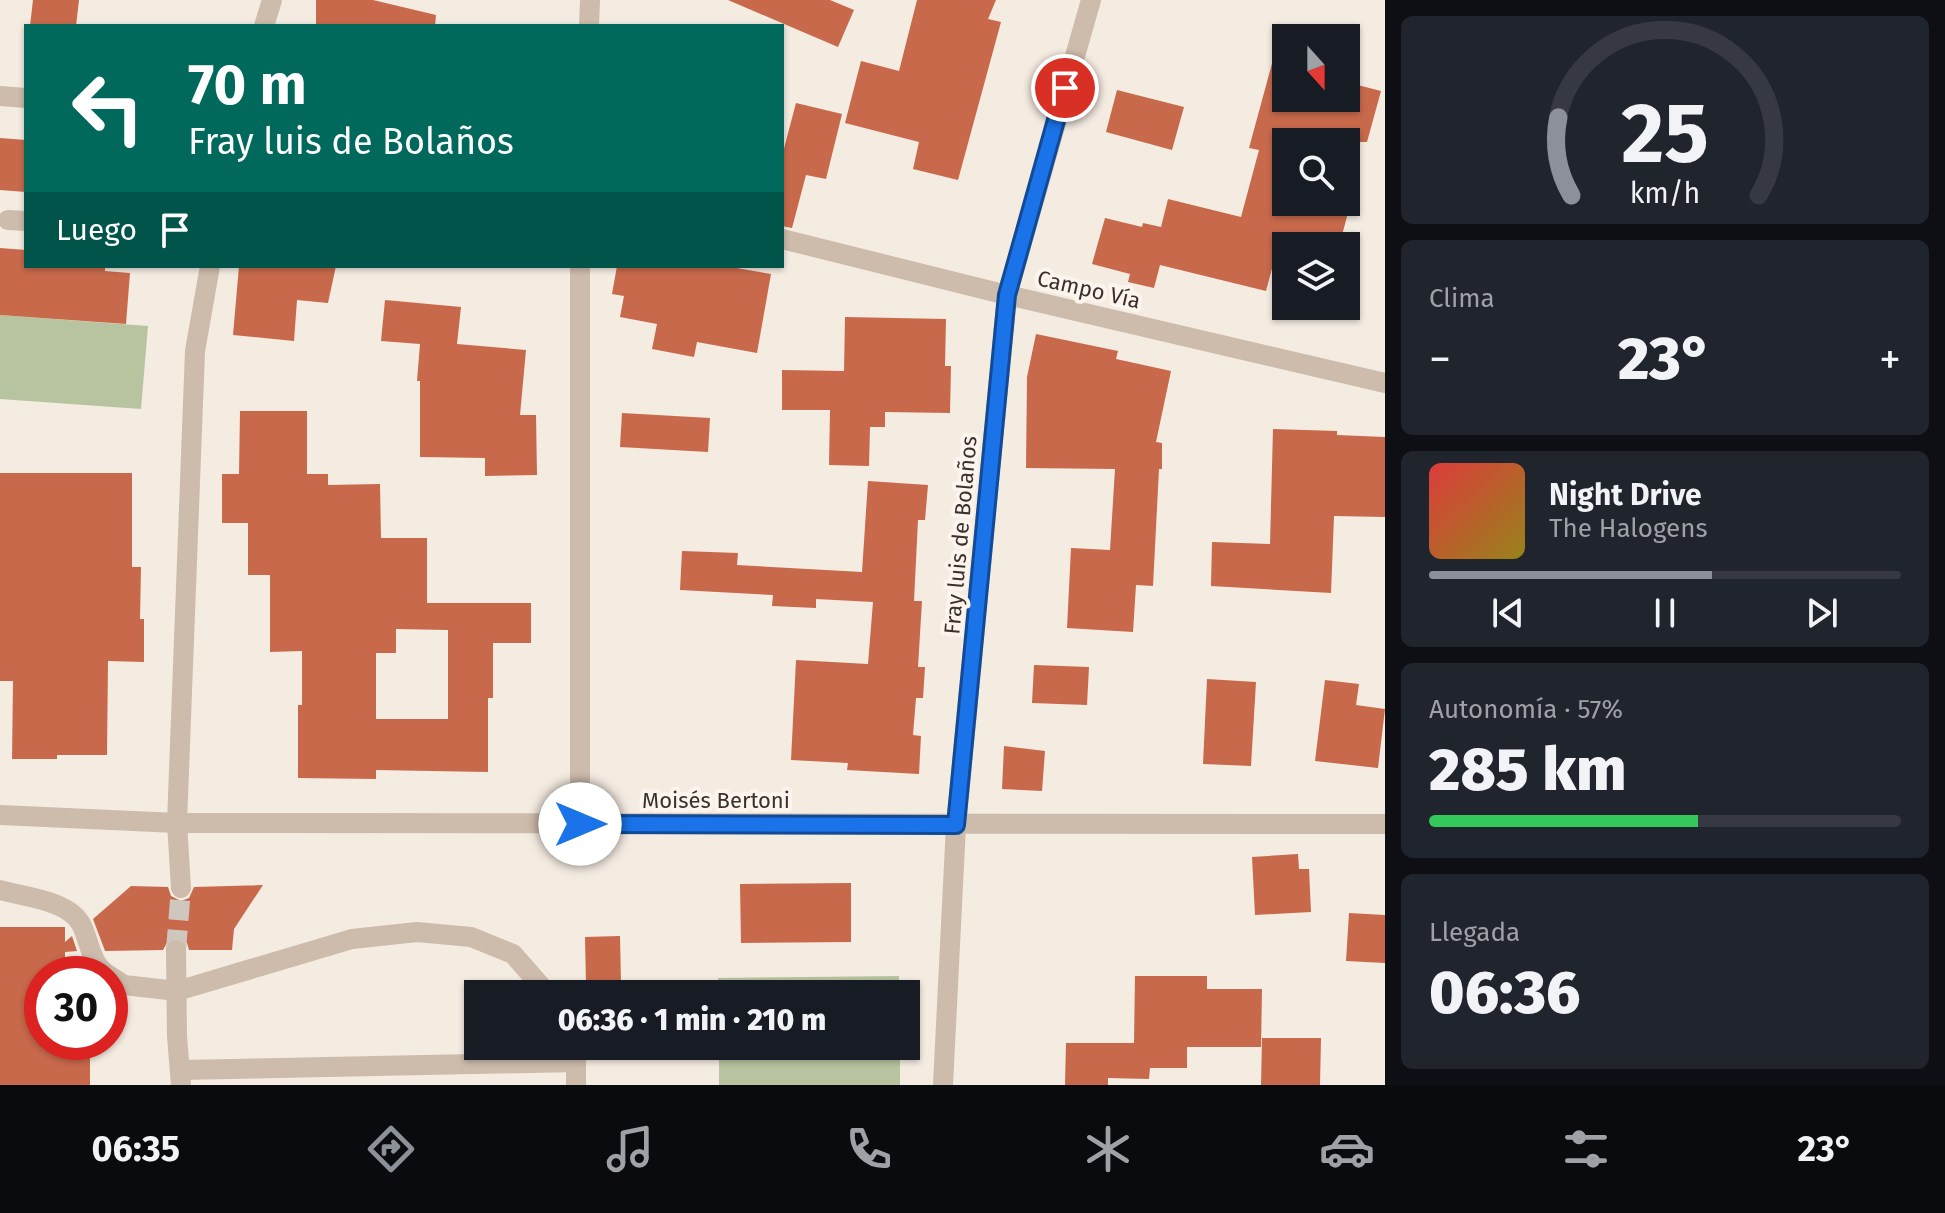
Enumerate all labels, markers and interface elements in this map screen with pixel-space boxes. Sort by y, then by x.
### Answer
north arrow [1272,24,1360,112]
map controls [1272,24,1360,320]
text: 70 m [188,52,307,119]
pin [1031,54,1099,122]
icon: left [56,56,160,160]
icon: arrive [1043,66,1087,110]
text: 25 [1621,84,1709,184]
text: Fray luis de Bolaños [188,120,514,164]
button: search [1272,128,1360,216]
text: km/h [1630,176,1700,211]
icon: arrive [153,208,197,252]
text: Luego [56,212,137,248]
button: layers [1272,232,1360,320]
street label: Campo Vía [1035,264,1143,314]
text: Clima [1429,283,1495,314]
text: 23° [1618,323,1712,395]
text: − [1429,333,1451,386]
text: + [1879,333,1901,386]
street label: Fray luis de Bolaños [938,435,983,635]
text: Night Drive [1549,477,1702,513]
text: The Halogens [1549,513,1708,544]
icon: previous [1486,591,1530,635]
icon: pause [1643,591,1687,635]
icon: next [1800,591,1844,635]
text: Autonomía · 57% [1429,694,1623,725]
text: 285 km [1429,734,1627,806]
position arrow [538,782,622,866]
street label: Moisés Bertoni [642,787,790,814]
text: Llegada [1429,917,1520,948]
speed limit sign: 30 [24,956,128,1060]
text: 06:36 [1429,957,1580,1029]
text: 06:36 · 1 min · 210 m [558,1002,826,1038]
icon: directions [363,1121,419,1177]
icon: music [602,1121,658,1177]
icon: phone [841,1121,897,1177]
icon: climate [1080,1121,1136,1177]
icon: car [1319,1121,1375,1177]
icon: filters [1558,1121,1614,1177]
text: 06:35 [92,1127,180,1171]
text: 23° [1797,1127,1853,1171]

